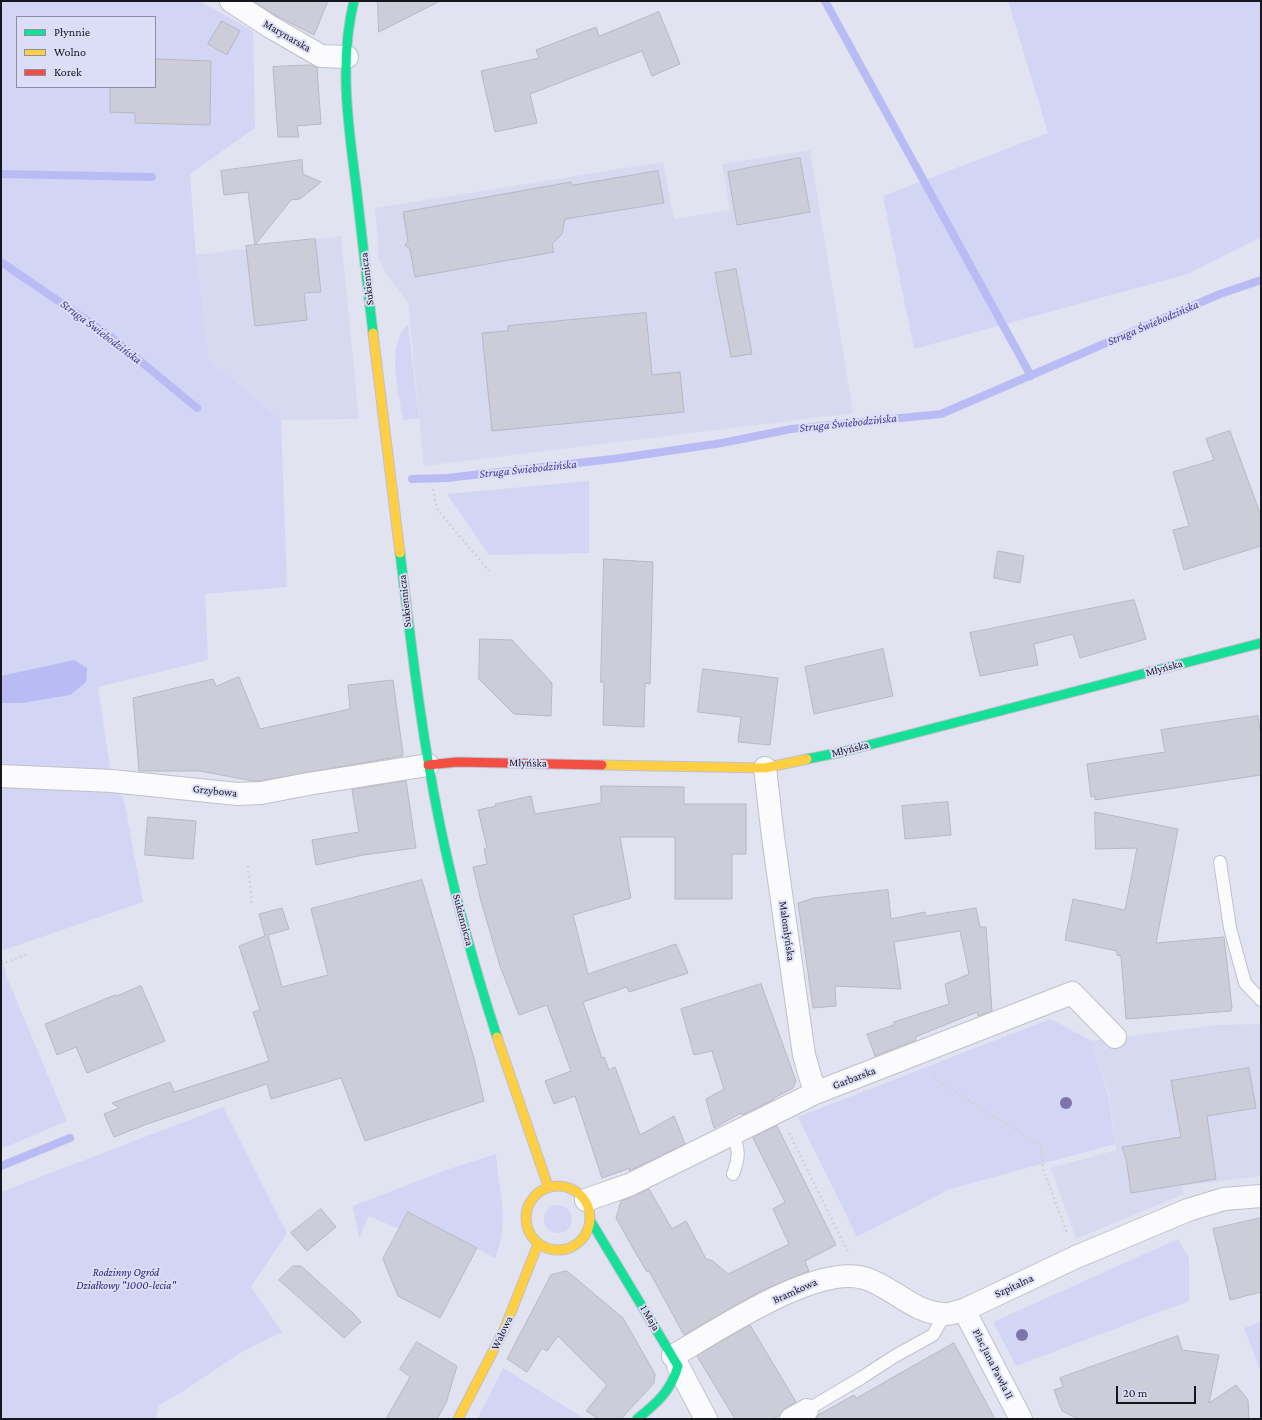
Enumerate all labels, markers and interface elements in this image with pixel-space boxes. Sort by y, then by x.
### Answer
legend [16,16,156,88]
street label: Marynarska [261,17,313,55]
text: Płynnie [54,25,90,39]
text: Wolno [54,45,86,59]
text: Korek [54,65,82,79]
street label: Sukiennicza [357,252,377,306]
water label: Struga Świebodzińska [58,297,144,367]
water label: Struga Świebodzińska [1105,297,1201,349]
water label: Struga Świebodzińska [799,411,897,435]
water label: Struga Świebodzińska [479,457,577,481]
street label: Sukiennicza [396,574,414,628]
street label: Młyńska [1144,657,1184,679]
street label: Młyńska [830,738,870,760]
street label: Młyńska [509,756,547,770]
street label: Grzybowa [192,782,238,800]
street label: Sukiennicza [450,893,476,947]
street label: Małomłyńska [776,900,798,962]
street label: Garbarska [831,1064,877,1092]
park label: Rodzinny Ogród Działkowy "1000-lecia" [76,1266,176,1292]
street label: Szpitalna [993,1271,1035,1301]
street label: Bramkowa [771,1275,819,1307]
street label: 1 Maja [637,1303,663,1333]
street label: Wałowa [488,1314,516,1352]
street label: Plac Jana Pawła II [970,1327,1016,1401]
scale bar [1118,1378,1198,1404]
text: 20 m [1123,1386,1147,1400]

